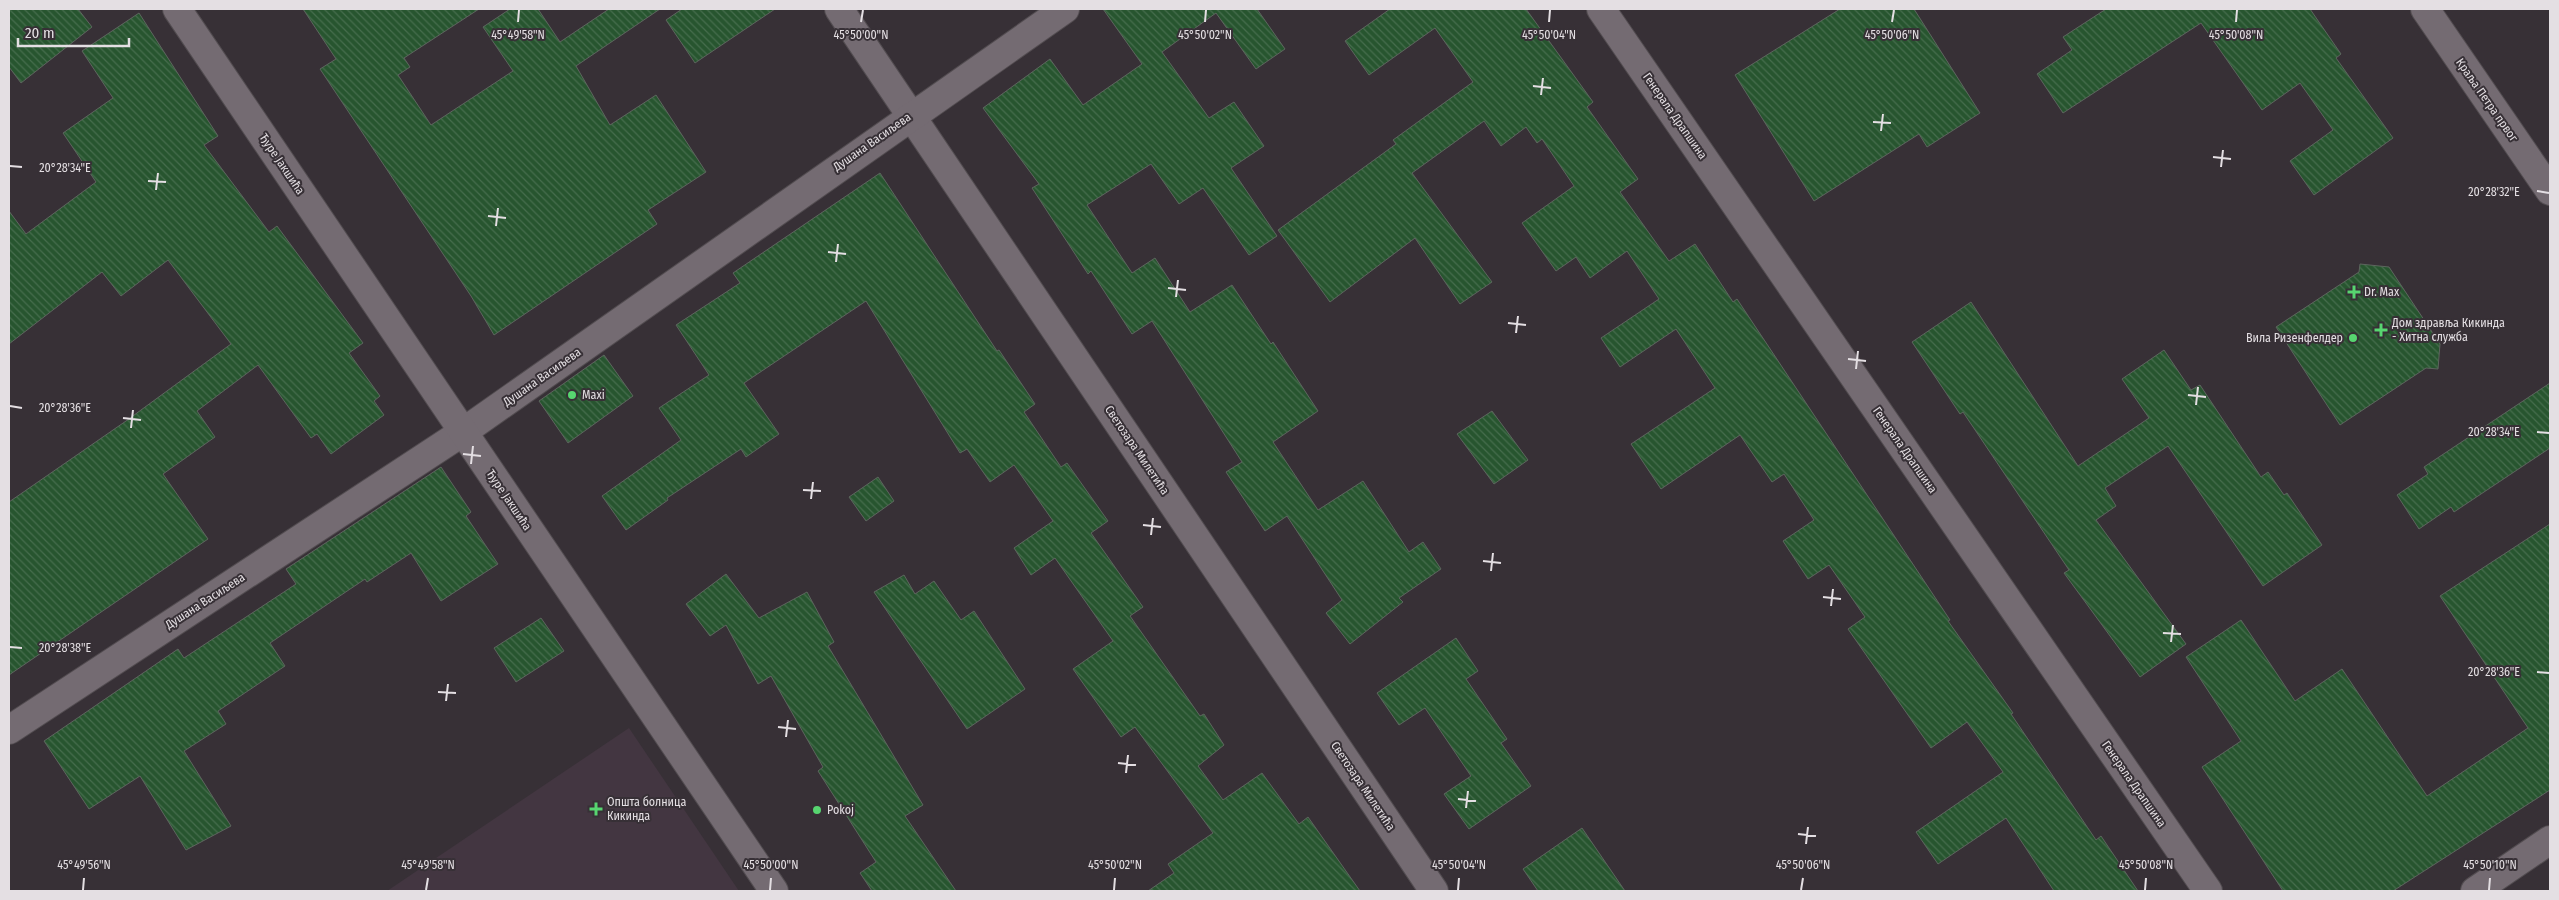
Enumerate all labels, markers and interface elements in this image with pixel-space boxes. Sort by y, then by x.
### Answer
scale bar [18,15,129,47]
text: 20 m [25,24,55,42]
text: 45°49'58"N [491,28,545,42]
text: 45°50'00"N [834,28,888,42]
text: 45°50'02"N [1178,28,1232,42]
text: 45°50'04"N [1522,28,1576,42]
text: 45°50'06"N [1865,28,1919,42]
text: 45°50'08"N [2209,28,2263,42]
street label: Краља Петра првог [2453,56,2521,145]
street label: Генерала Драпшина [1640,70,1710,162]
street label: Душана Васиљева [830,110,914,175]
street label: Ђуре Јакшића [257,131,308,197]
text: 20°28'34"E [39,161,91,175]
text: 20°28'32"E [2468,185,2520,199]
place label: Dr. Max [2364,285,2400,299]
marker: Dr. Max [2348,286,2360,298]
place label: Дом здравља Кикинда - Хитна служба [2391,316,2505,344]
marker: Дом здравља Кикинда - Хитна служба [2374,323,2388,337]
place label: Вила Ризенфелдер [2246,331,2343,345]
marker: Вила Ризенфелдер [2347,332,2359,344]
street label: Душана Васиљева [500,345,584,410]
place label: Maxi [582,388,605,402]
marker: Maxi [566,389,578,401]
text: 20°28'36"E [39,401,91,415]
street label: Светозара Милетића [1102,403,1172,497]
street label: Генерала Драпшина [1870,404,1940,496]
text: 20°28'34"E [2468,425,2520,439]
street label: Ђуре Јакшића [484,467,535,533]
street label: Душана Васиљева [162,570,247,632]
text: 20°28'38"E [39,641,91,655]
text: 20°28'36"E [2468,665,2520,679]
street label: Генерала Драпшина [2099,738,2169,830]
street label: Светозара Милетића [1328,739,1398,833]
place label: Општа болница Кикинда [607,795,686,823]
marker: Општа болница Кикинда [589,802,603,816]
place label: Pokoj [827,803,854,817]
marker: Pokoj [811,804,823,816]
text: 45°49'56"N [57,858,111,872]
text: 45°49'58"N [401,858,455,872]
text: 45°50'00"N [744,858,798,872]
text: 45°50'02"N [1088,858,1142,872]
text: 45°50'04"N [1432,858,1486,872]
text: 45°50'06"N [1776,858,1830,872]
text: 45°50'08"N [2119,858,2173,872]
text: 45°50'10"N [2463,858,2517,872]

